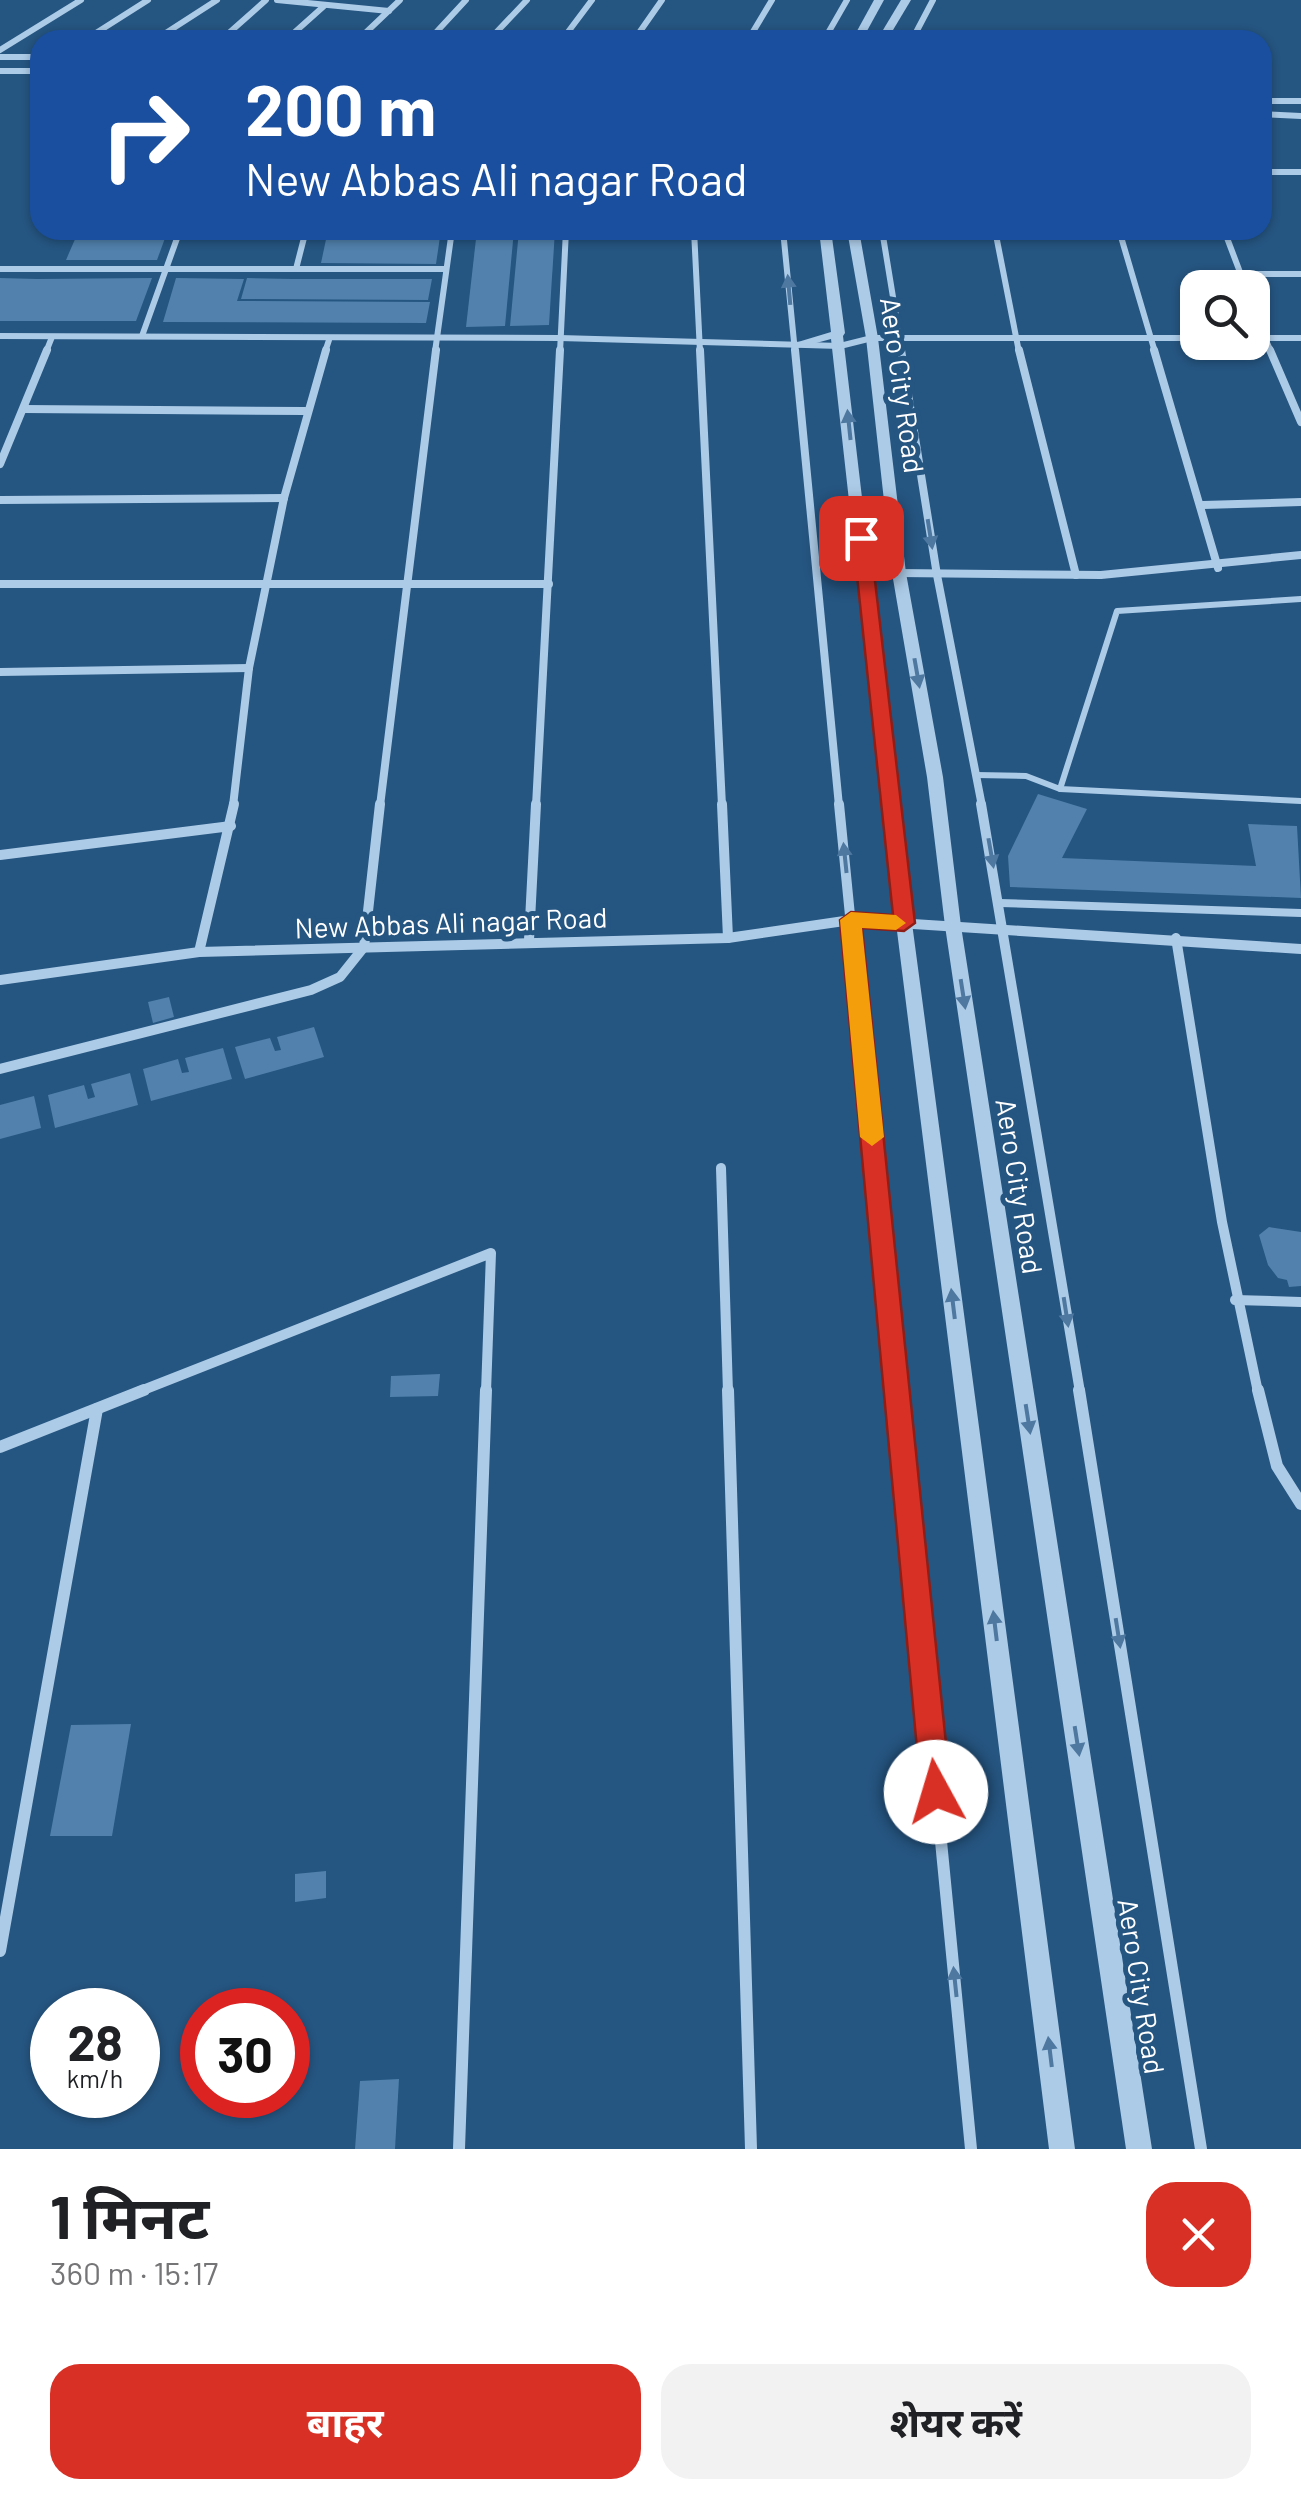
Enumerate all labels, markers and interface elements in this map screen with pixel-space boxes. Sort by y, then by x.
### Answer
text: 200 m [245,66,436,150]
icon: right [80,70,210,200]
text: New Abbas Ali nagar Road [245,151,748,205]
map controls [1180,270,1270,360]
button: search [1180,270,1270,360]
one-way arrow [780,274,796,306]
street label: Aero City Road [874,295,932,475]
one-way arrow [841,408,857,440]
pin [819,496,904,581]
icon: arrive [834,511,889,566]
one-way arrow [923,519,938,550]
one-way arrow [910,658,925,689]
one-way arrow [984,838,999,869]
one-way arrow [836,841,852,873]
street label: New Abbas Ali nagar Road [294,900,608,944]
one-way arrow [956,979,971,1011]
street label: Aero City Road [989,1096,1051,1276]
one-way arrow [945,1287,961,1319]
one-way arrow [1059,1297,1074,1328]
one-way arrow [1020,1404,1036,1436]
one-way arrow [986,1609,1002,1641]
one-way arrow [1111,1617,1126,1649]
one-way arrow [1069,1725,1085,1757]
position arrow [884,1740,988,1844]
street label: Aero City Road [1111,1896,1173,2076]
one-way arrow [947,1966,963,1998]
speed limit sign: 30 [180,1988,310,2118]
text: 28 [67,2011,123,2071]
one-way arrow [1041,2036,1057,2068]
text: km/h [67,2063,123,2093]
text: 1 मिनट [50,2179,209,2251]
button: close [1146,2182,1251,2287]
text: 360 m · 15:17 [50,2253,218,2291]
button: बाहर [50,2364,641,2479]
button: शेयर करें [661,2364,1251,2479]

